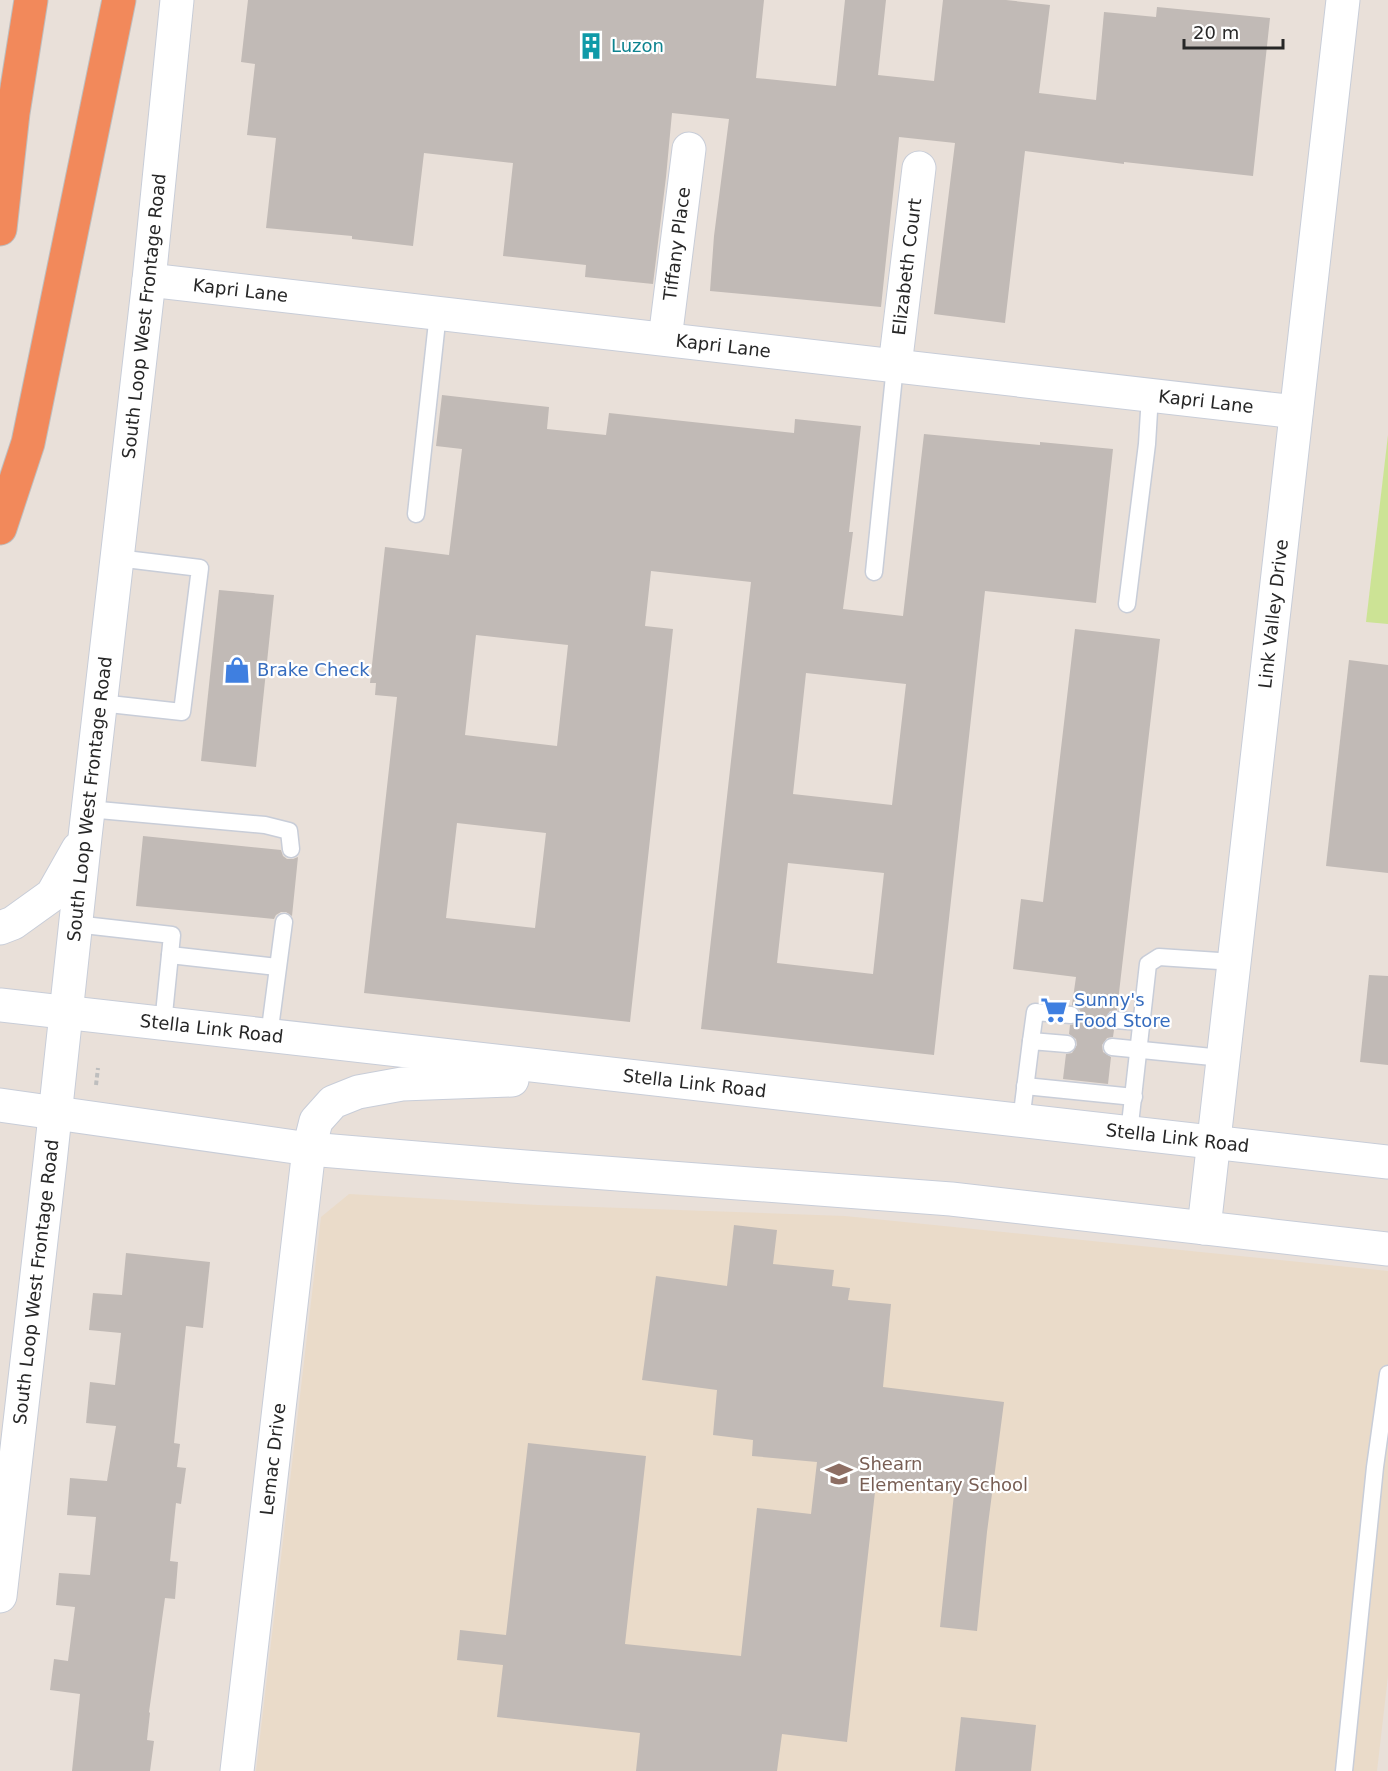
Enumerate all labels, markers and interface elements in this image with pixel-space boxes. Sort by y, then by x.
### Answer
scale bar [1184,12,1283,50]
text: 20 m [1193,22,1239,43]
building icon: Luzon [576,31,606,61]
place label: Luzon [611,35,664,56]
street label: South Loop West Frontage Road [118,172,170,460]
street label: Tiffany Place [659,186,694,303]
street label: Elizabeth Court [888,197,925,336]
street label: Kapri Lane [192,274,289,306]
street label: Kapri Lane [675,330,772,361]
street label: Kapri Lane [1157,385,1255,417]
street label: Link Valley Drive [1254,538,1292,690]
street label: South Loop West Frontage Road [63,655,116,943]
shop icon: Brake Check [222,655,252,685]
place label: Brake Check [257,659,370,680]
place label: Sunny's Food Store [1074,989,1170,1031]
supermarket icon: Sunny's Food Store [1039,995,1069,1025]
street label: Stella Link Road [139,1010,285,1047]
street label: Stella Link Road [622,1065,767,1102]
street label: Stella Link Road [1105,1119,1250,1156]
street label: South Loop West Frontage Road [9,1138,62,1426]
street label: Lemac Drive [256,1402,290,1516]
place label: Shearn Elementary School [859,1453,1028,1495]
school or university icon: Shearn Elementary School [824,1459,854,1489]

